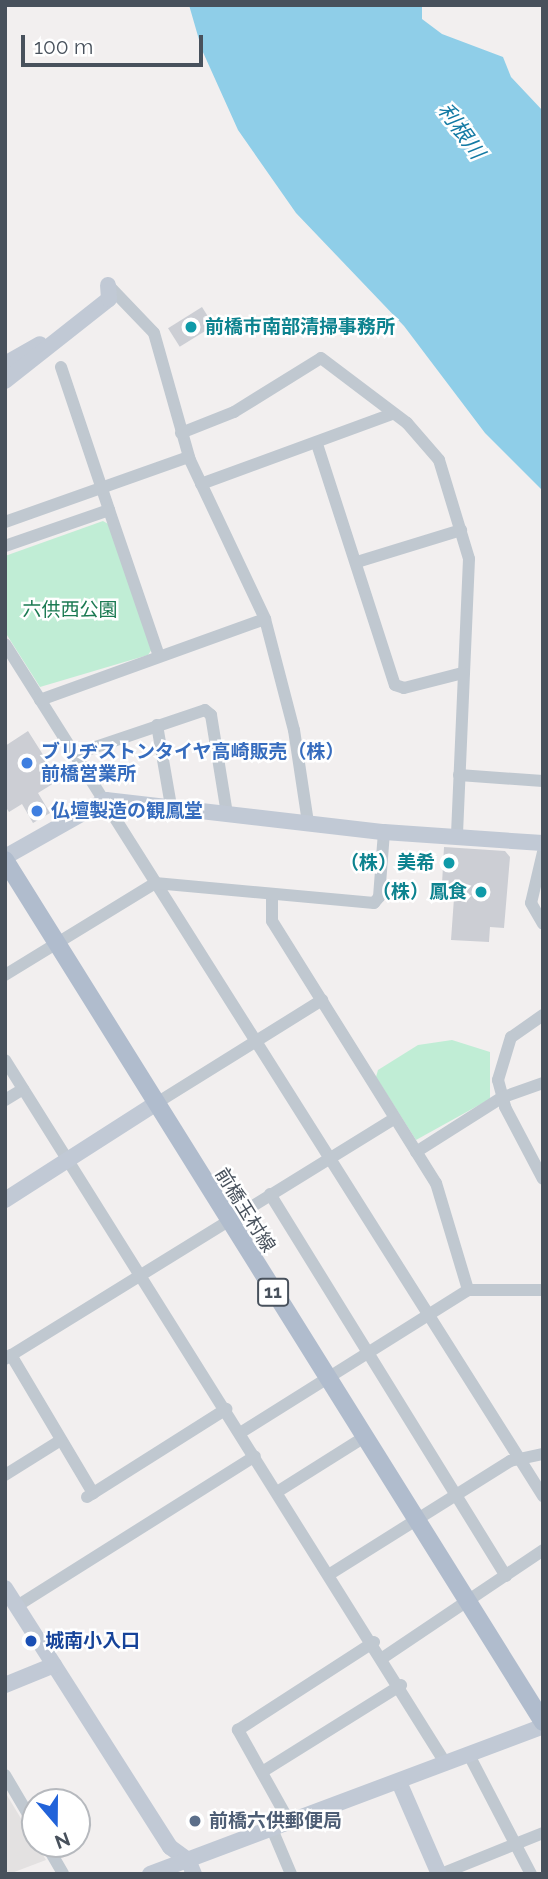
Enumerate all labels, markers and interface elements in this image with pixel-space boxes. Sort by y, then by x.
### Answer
scale bar [24,21,206,65]
text: 100 m [34,34,93,59]
water label: 利根川 [432,98,490,164]
place label: 前橋市南部清掃事務所 [205,316,395,338]
marker: 前橋市南部清掃事務所 [183,319,199,335]
park label: 六供西公園 [23,599,117,621]
place label: ブリヂストンタイヤ高崎販売（株） 前橋営業所 [41,741,345,785]
marker: ブリヂストンタイヤ高崎販売（株） 前橋営業所 [19,755,35,771]
place label: 仏壇製造の観鳳堂 [51,800,203,822]
marker: 仏壇製造の観鳳堂 [29,803,45,819]
place label: （株）美希 [340,852,435,874]
marker: （株）美希 [441,855,457,871]
place label: （株）鳳食 [372,881,467,903]
marker: （株）鳳食 [473,884,489,900]
street label: 前橋玉村線 [210,1164,280,1256]
road number: 11 [256,1278,290,1307]
place label: 城南小入口 [45,1630,140,1652]
marker: 城南小入口 [23,1633,39,1649]
north arrow [21,1788,91,1858]
place label: 前橋六供郵便局 [209,1810,342,1832]
marker: 前橋六供郵便局 [187,1813,203,1829]
text: N [52,1828,73,1854]

